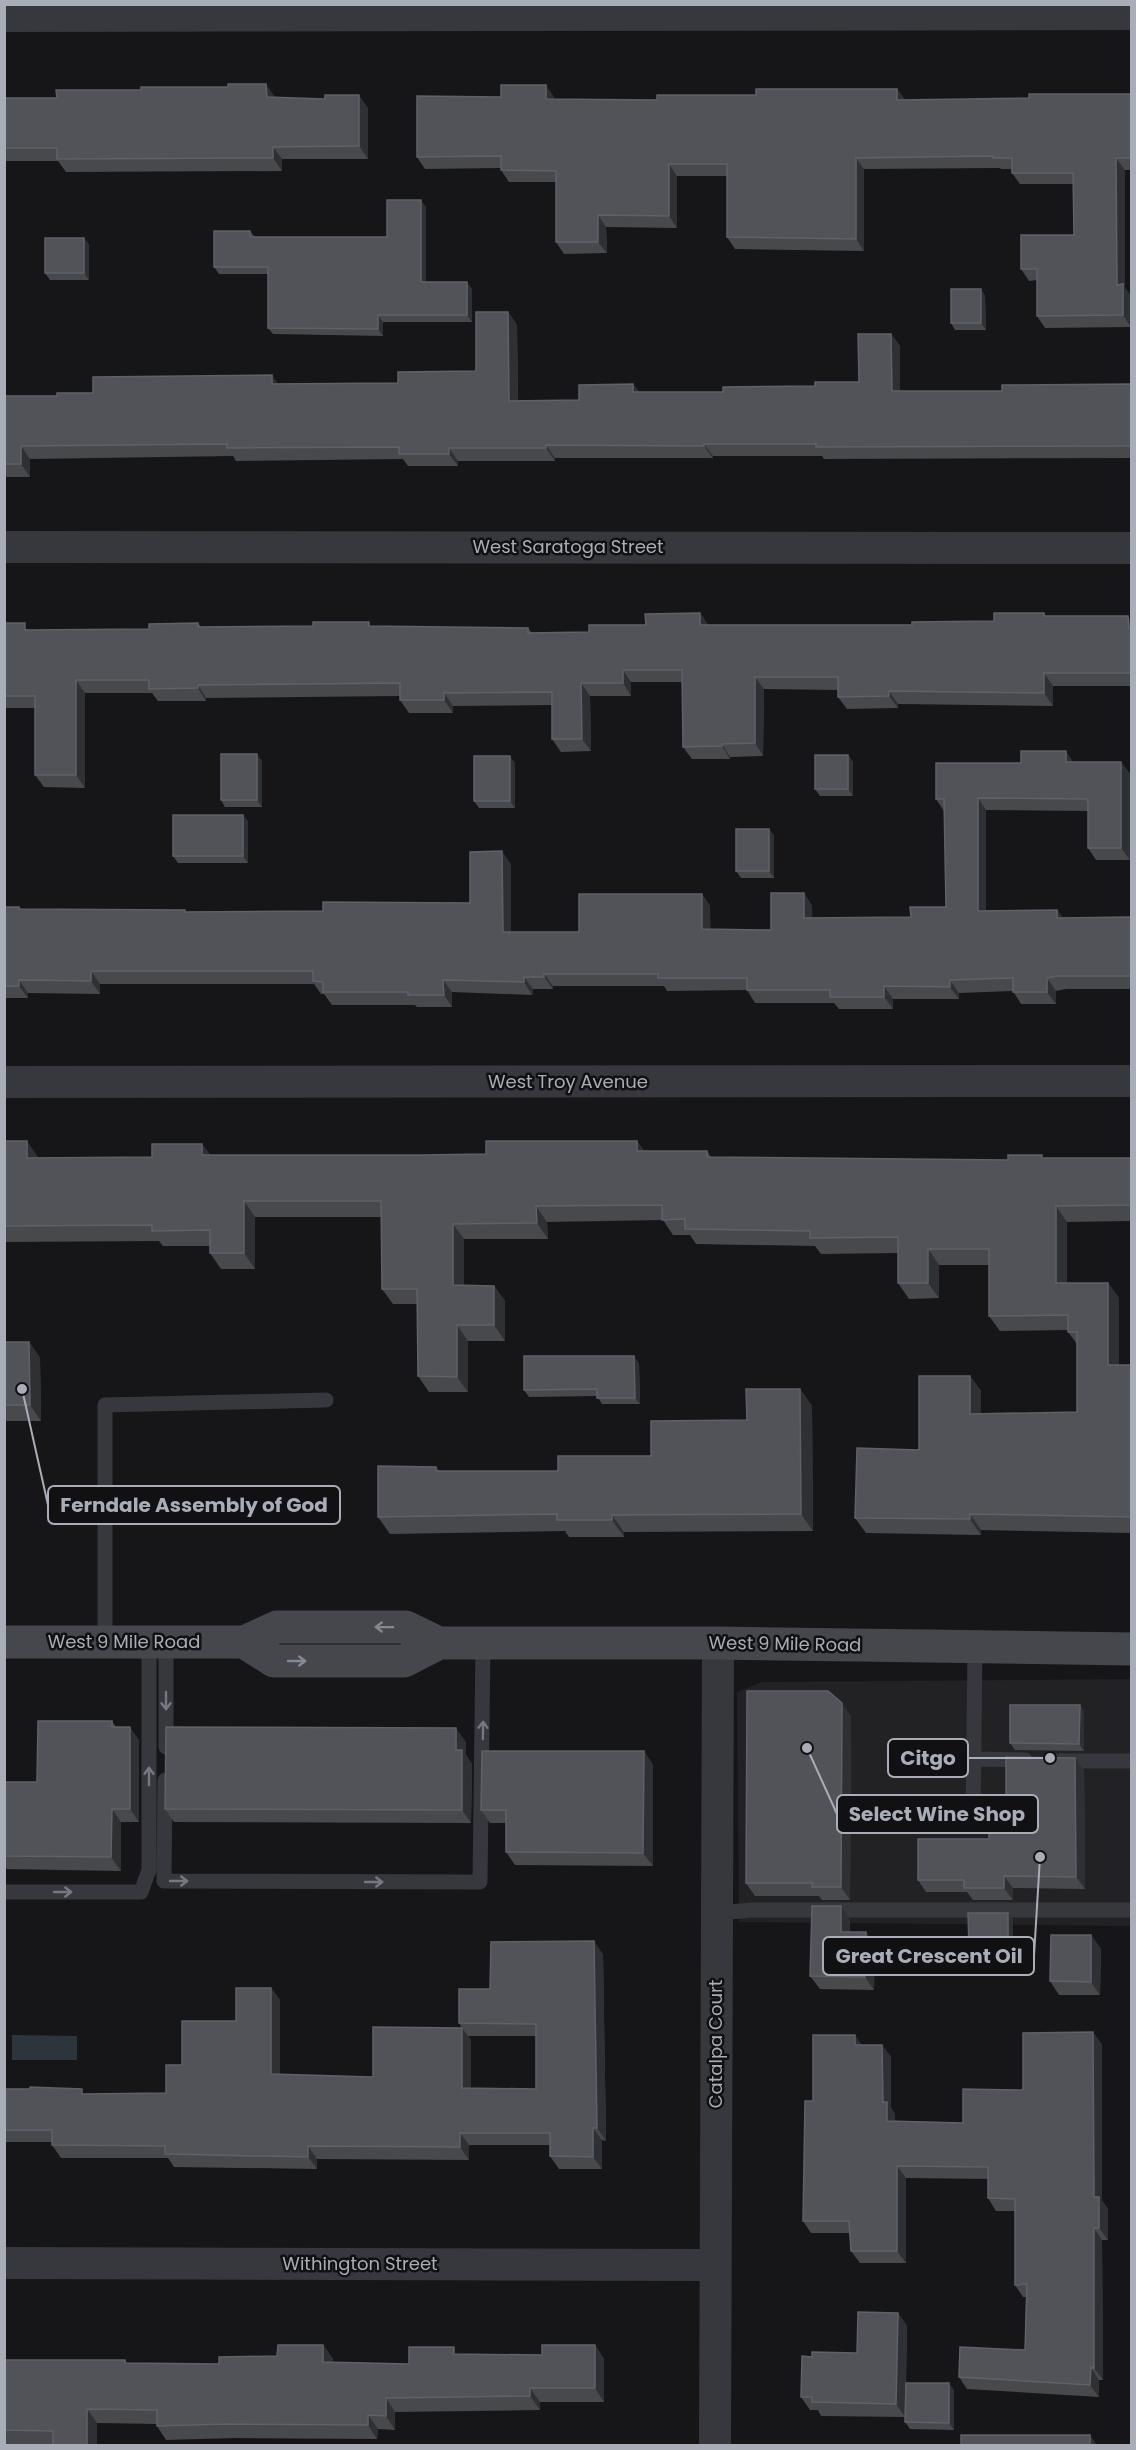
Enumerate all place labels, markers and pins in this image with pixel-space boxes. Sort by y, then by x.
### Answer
callout: Ferndale Assembly of God [48,1486,340,1524]
callout: Citgo [888,1739,968,1777]
callout: Select Wine Shop [837,1795,1038,1833]
callout: Great Crescent Oil [823,1937,1034,1975]

